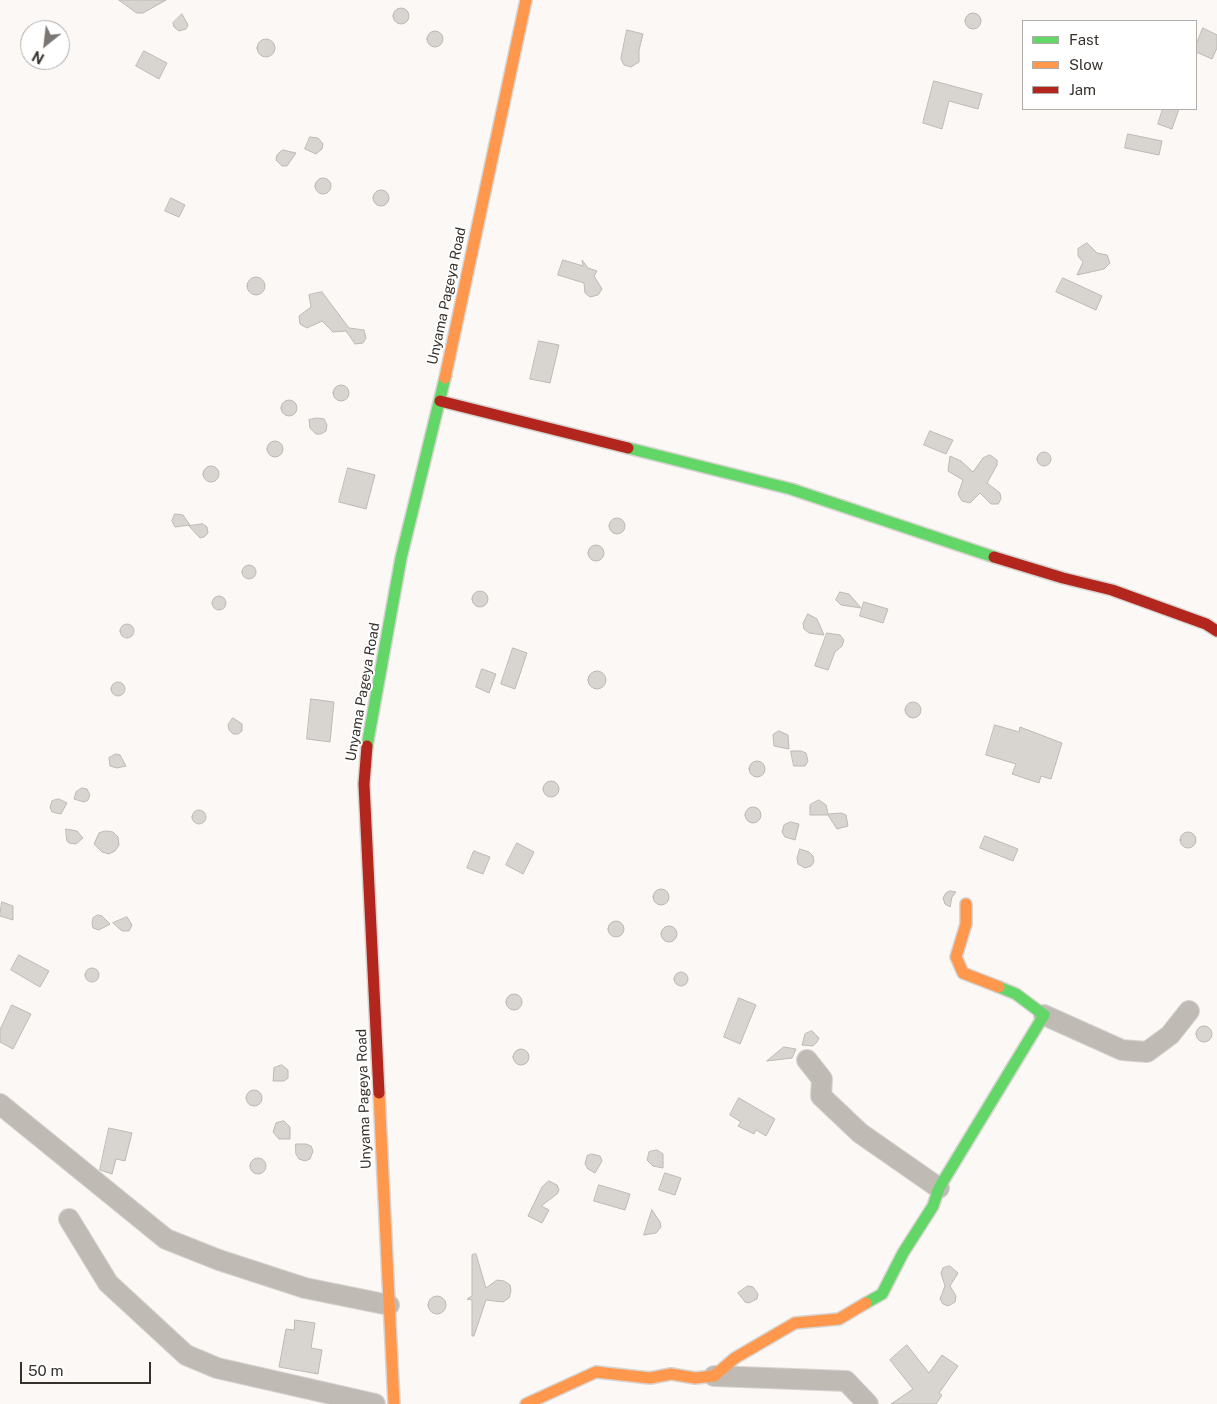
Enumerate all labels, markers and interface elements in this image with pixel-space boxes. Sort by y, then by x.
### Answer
north arrow [20,20,70,70]
legend [1022,20,1197,110]
text: Fast [1069,31,1099,48]
text: N [30,48,47,67]
text: Slow [1069,56,1103,73]
text: Jam [1069,81,1096,98]
street label: Unyama Pageya Road [424,226,470,366]
street label: Unyama Pageya Road [343,621,383,763]
street label: Unyama Pageya Road [353,1029,375,1169]
scale bar [22,1352,154,1384]
text: 50 m [28,1362,63,1379]

